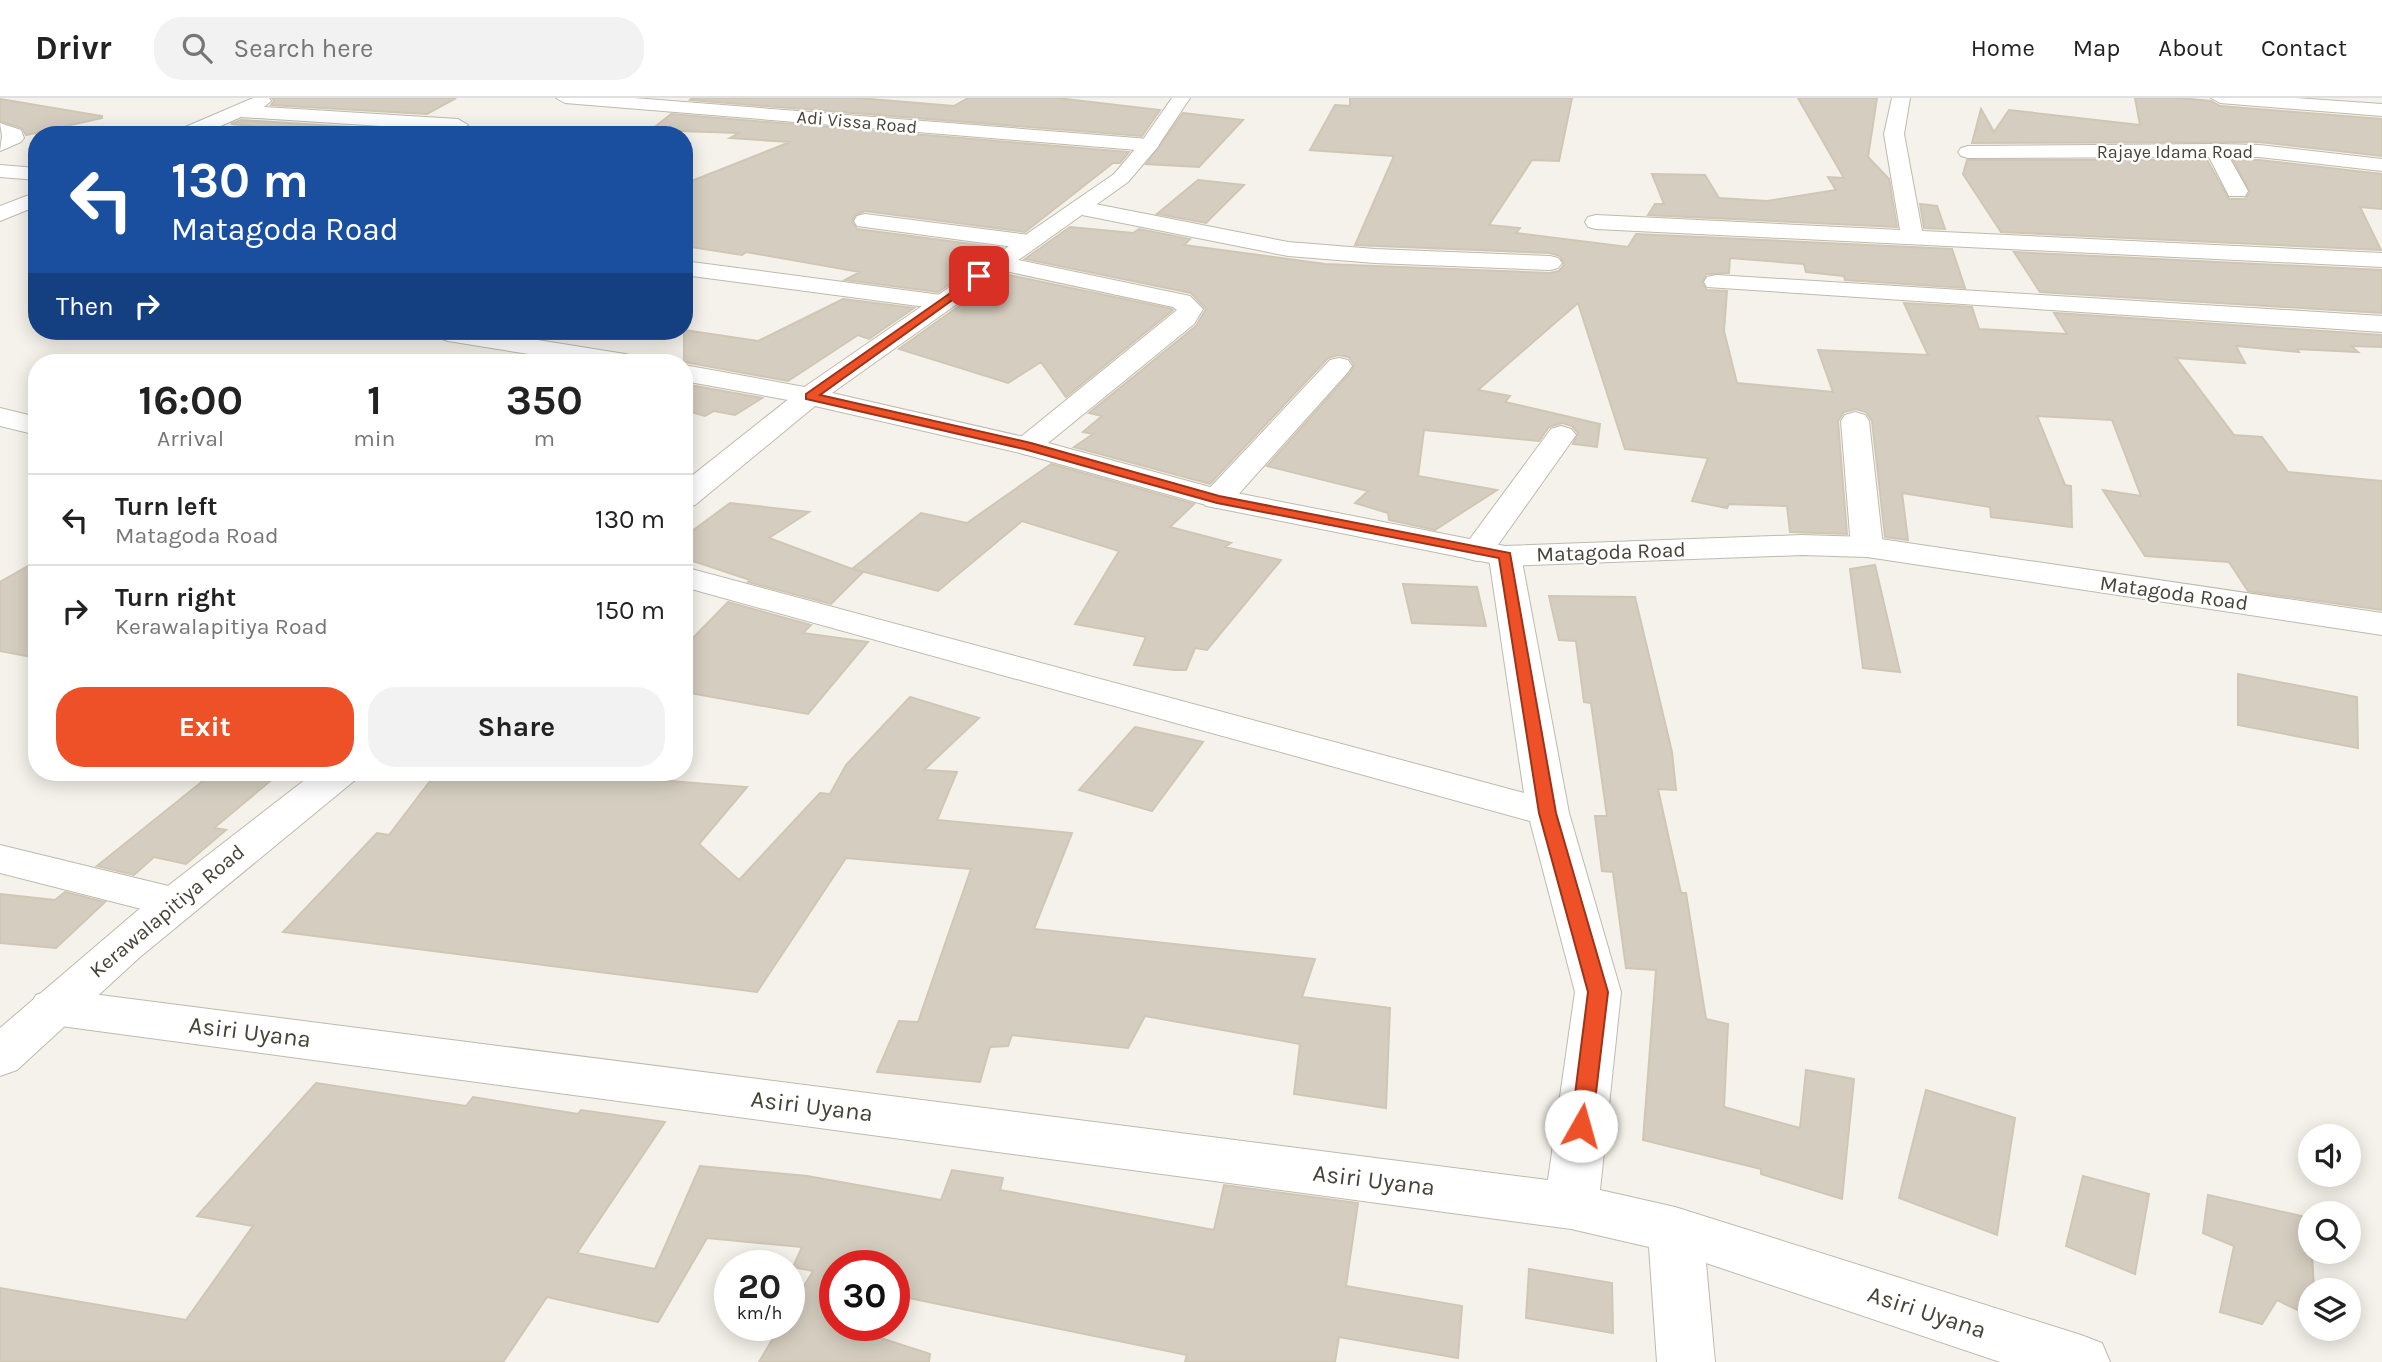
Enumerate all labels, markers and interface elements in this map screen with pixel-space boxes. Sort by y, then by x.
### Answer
search box [154,17,644,80]
text: Drivr [35,29,112,67]
icon: search [178,29,216,67]
text: Search here [234,33,373,64]
text: Home [1971,34,2035,62]
text: Map [2073,34,2120,62]
text: About [2158,34,2223,62]
text: Contact [2261,34,2347,62]
street label: Adi Vissa Road [796,106,918,138]
street label: Rajaye Idama Road [2097,141,2253,163]
text: 130 m [171,152,309,209]
icon: left [56,154,147,245]
text: Matagoda Road [171,211,399,248]
pin [949,246,1009,306]
icon: arrive [960,257,998,295]
icon: right [128,287,166,325]
text: Then [56,291,114,322]
text: 16:00 [138,375,243,425]
text: 1 [367,375,382,425]
text: 350 [506,375,583,425]
text: Arrival [157,425,224,452]
text: min [353,425,396,452]
text: m [533,425,555,452]
text: Turn left [115,491,217,522]
icon: left [56,501,94,539]
text: 130 m [595,504,665,535]
text: Matagoda Road [115,522,279,549]
street label: Matagoda Road [1536,537,1686,567]
street label: Matagoda Road [2098,571,2250,615]
text: Turn right [115,582,236,613]
icon: right [56,592,94,630]
text: 150 m [596,595,665,626]
text: Kerawalapitiya Road [115,613,328,640]
button: Exit [56,687,354,767]
button: Share [368,687,665,767]
street label: Kerawalapitiya Road [85,839,249,983]
street label: Asiri Uyana [187,1011,313,1053]
street label: Asiri Uyana [749,1085,875,1127]
position arrow [1544,1089,1618,1163]
map controls [2298,1124,2361,1341]
button: sound [2298,1124,2361,1187]
street label: Asiri Uyana [1311,1159,1437,1201]
button: search [2298,1201,2361,1264]
speed limit sign: 30 [819,1250,910,1341]
text: 20 [738,1266,781,1307]
button: layers [2298,1278,2361,1341]
street label: Asiri Uyana [1864,1280,1990,1344]
text: km/h [737,1302,782,1324]

